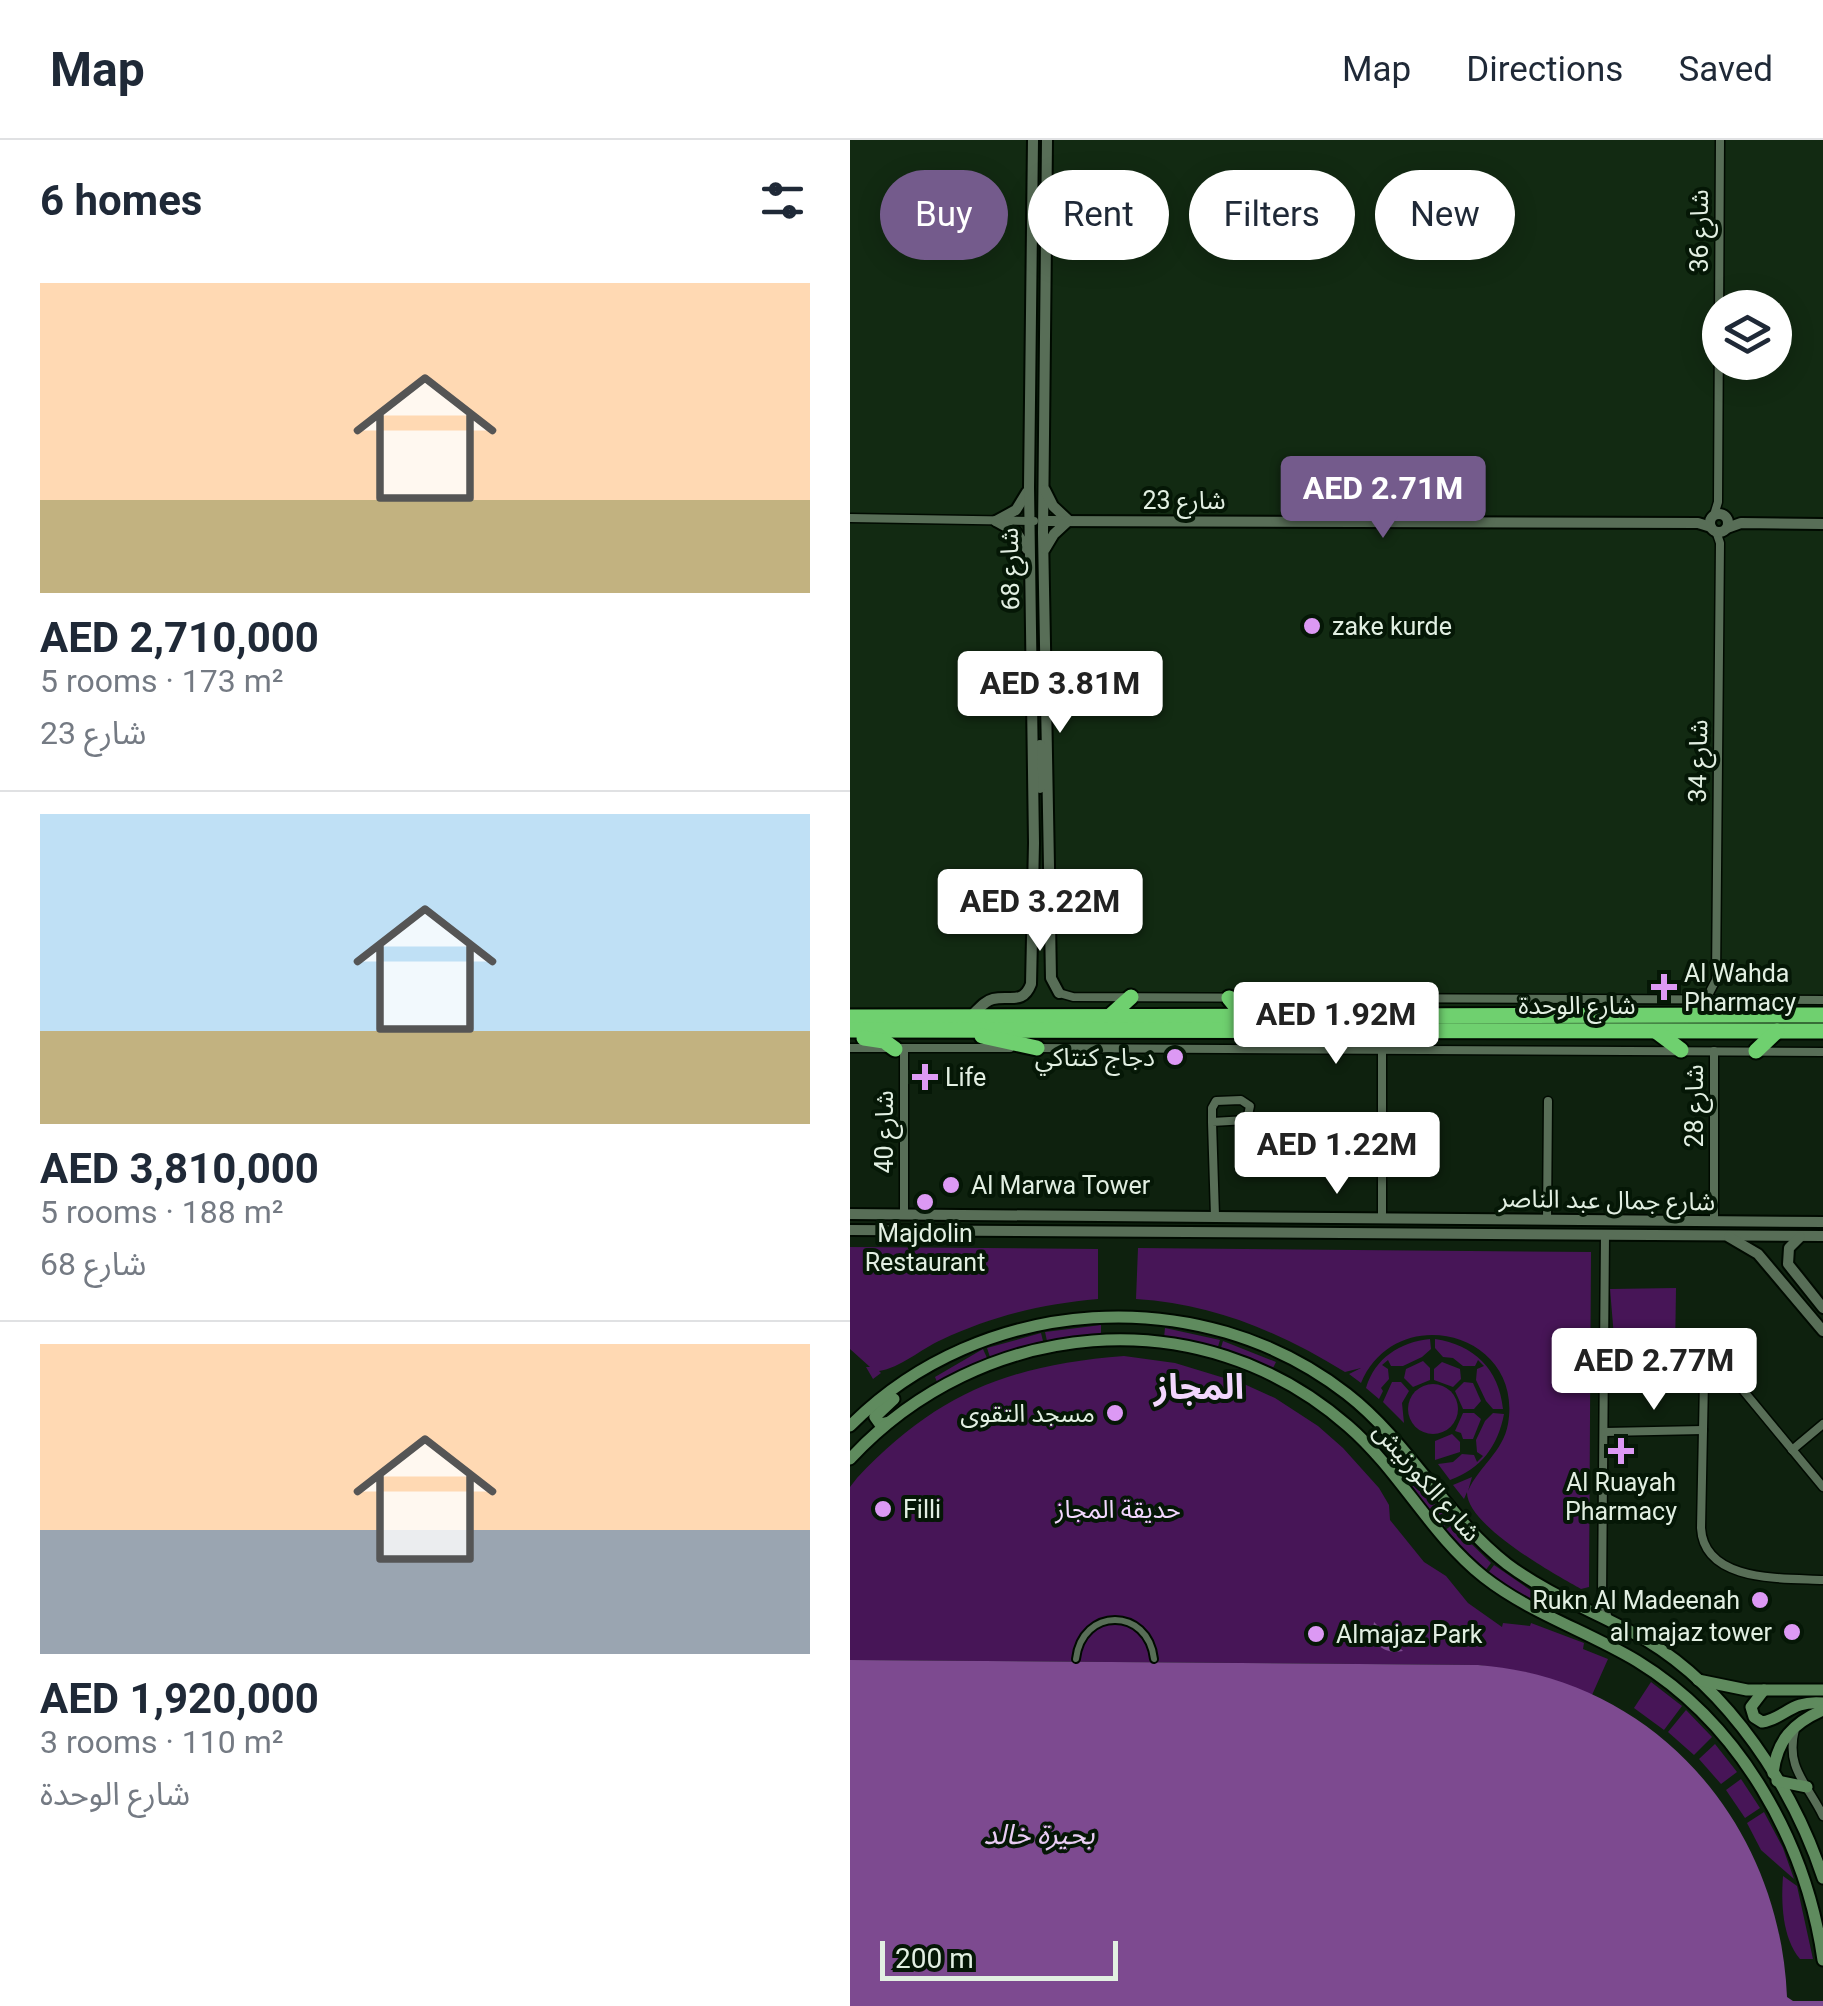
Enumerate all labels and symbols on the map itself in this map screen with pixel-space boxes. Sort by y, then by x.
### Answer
street label: شارع 36 [1685,189,1718,273]
pin: AED 2.71M [1269,456,1497,541]
street label: شارع 23 [1142,486,1226,519]
street label: شارع 68 [995,527,1029,611]
place label: zake kurde [1332,612,1452,641]
marker: zake kurde [1301,615,1323,637]
pin: AED 3.81M [946,651,1174,736]
street label: شارع 34 [1683,719,1717,803]
pin: AED 3.22M [926,869,1154,954]
place label: Al Wahda Pharmacy [1684,959,1796,1017]
marker: Al Wahda Pharmacy [1653,976,1675,998]
pin: AED 1.92M [1222,982,1450,1067]
street label: شارع الوحدة [1518,991,1636,1024]
place label: دجاج كنتاكي [1035,1043,1155,1076]
marker: دجاج كنتاكي [1164,1046,1186,1068]
place label: Life [945,1063,986,1092]
street label: شارع 28 [1680,1064,1713,1148]
marker: Life [914,1066,936,1088]
street label: شارع 40 [870,1090,903,1174]
pin: AED 1.22M [1223,1112,1451,1197]
place label: Al Marwa Tower [971,1171,1151,1200]
marker: Al Marwa Tower [940,1174,962,1196]
street label: شارع جمال عبد الناصر [1497,1184,1715,1220]
marker: Majdolin Restaurant [914,1191,936,1213]
place label: Majdolin Restaurant [865,1219,985,1277]
pin: AED 2.77M [1540,1328,1768,1413]
district label: المجاز [1152,1367,1244,1408]
place label: مسجد التقوى [960,1399,1095,1428]
marker: مسجد التقوى [1104,1402,1126,1424]
street label: شارع الكورنيش [1364,1417,1487,1550]
marker: Al Ruayah Pharmacy [1610,1440,1632,1462]
place label: Al Ruayah Pharmacy [1565,1468,1677,1526]
place label: Filli [903,1495,941,1524]
park label: حديقة المجاز [1054,1495,1181,1524]
marker: Filli [872,1498,894,1520]
place label: Rukn Al Madeenah [1532,1586,1740,1615]
marker: Rukn Al Madeenah [1749,1589,1771,1611]
place label: al majaz tower [1610,1618,1773,1647]
place label: Almajaz Park [1336,1620,1483,1649]
marker: al majaz tower [1781,1621,1803,1643]
marker: Almajaz Park [1305,1623,1327,1645]
water label: بحيرة خالد [984,1818,1095,1851]
scale bar [880,1936,1118,1980]

